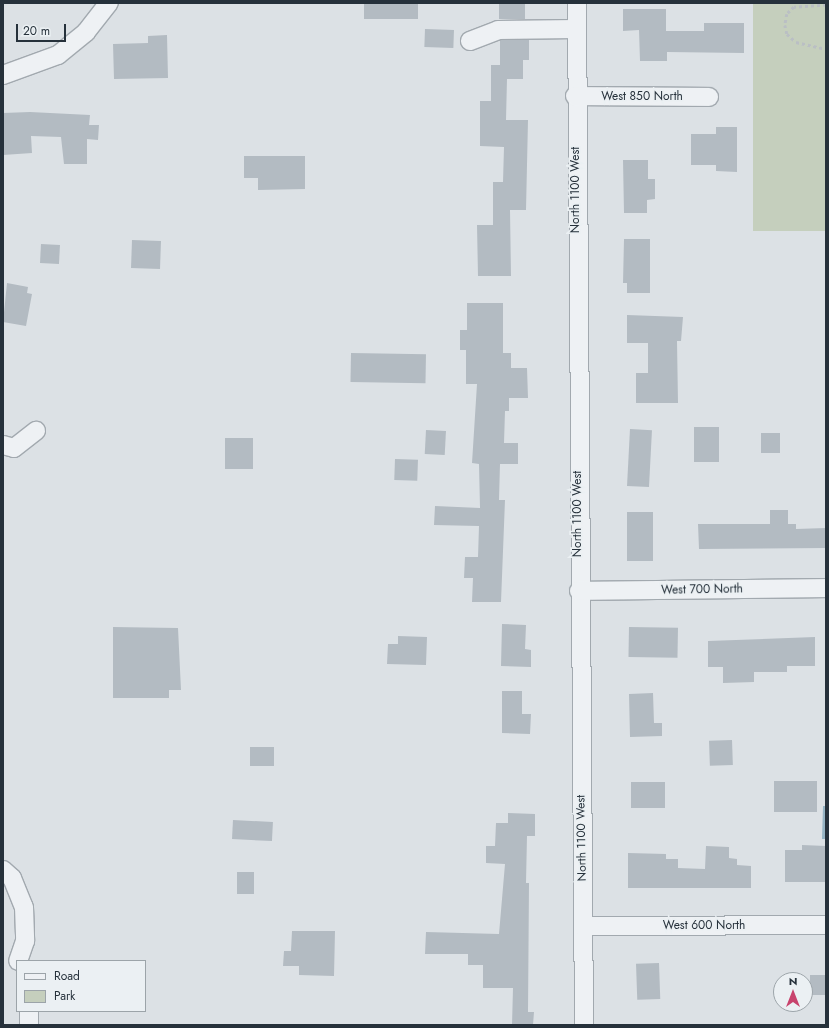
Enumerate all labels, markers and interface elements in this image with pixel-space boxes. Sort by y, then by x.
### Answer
scale bar [18,16,68,42]
text: 20 m [23,22,50,40]
street label: West 850 North [601,90,683,104]
street label: North 1100 West [569,147,583,233]
street label: North 1100 West [571,471,585,557]
street label: West 700 North [661,582,743,598]
street label: North 1100 West [574,795,590,881]
street label: West 600 North [663,919,745,933]
legend [16,960,146,1012]
text: Road [54,967,80,985]
north arrow [773,972,813,1012]
text: N [789,973,797,989]
text: Park [54,987,75,1005]

